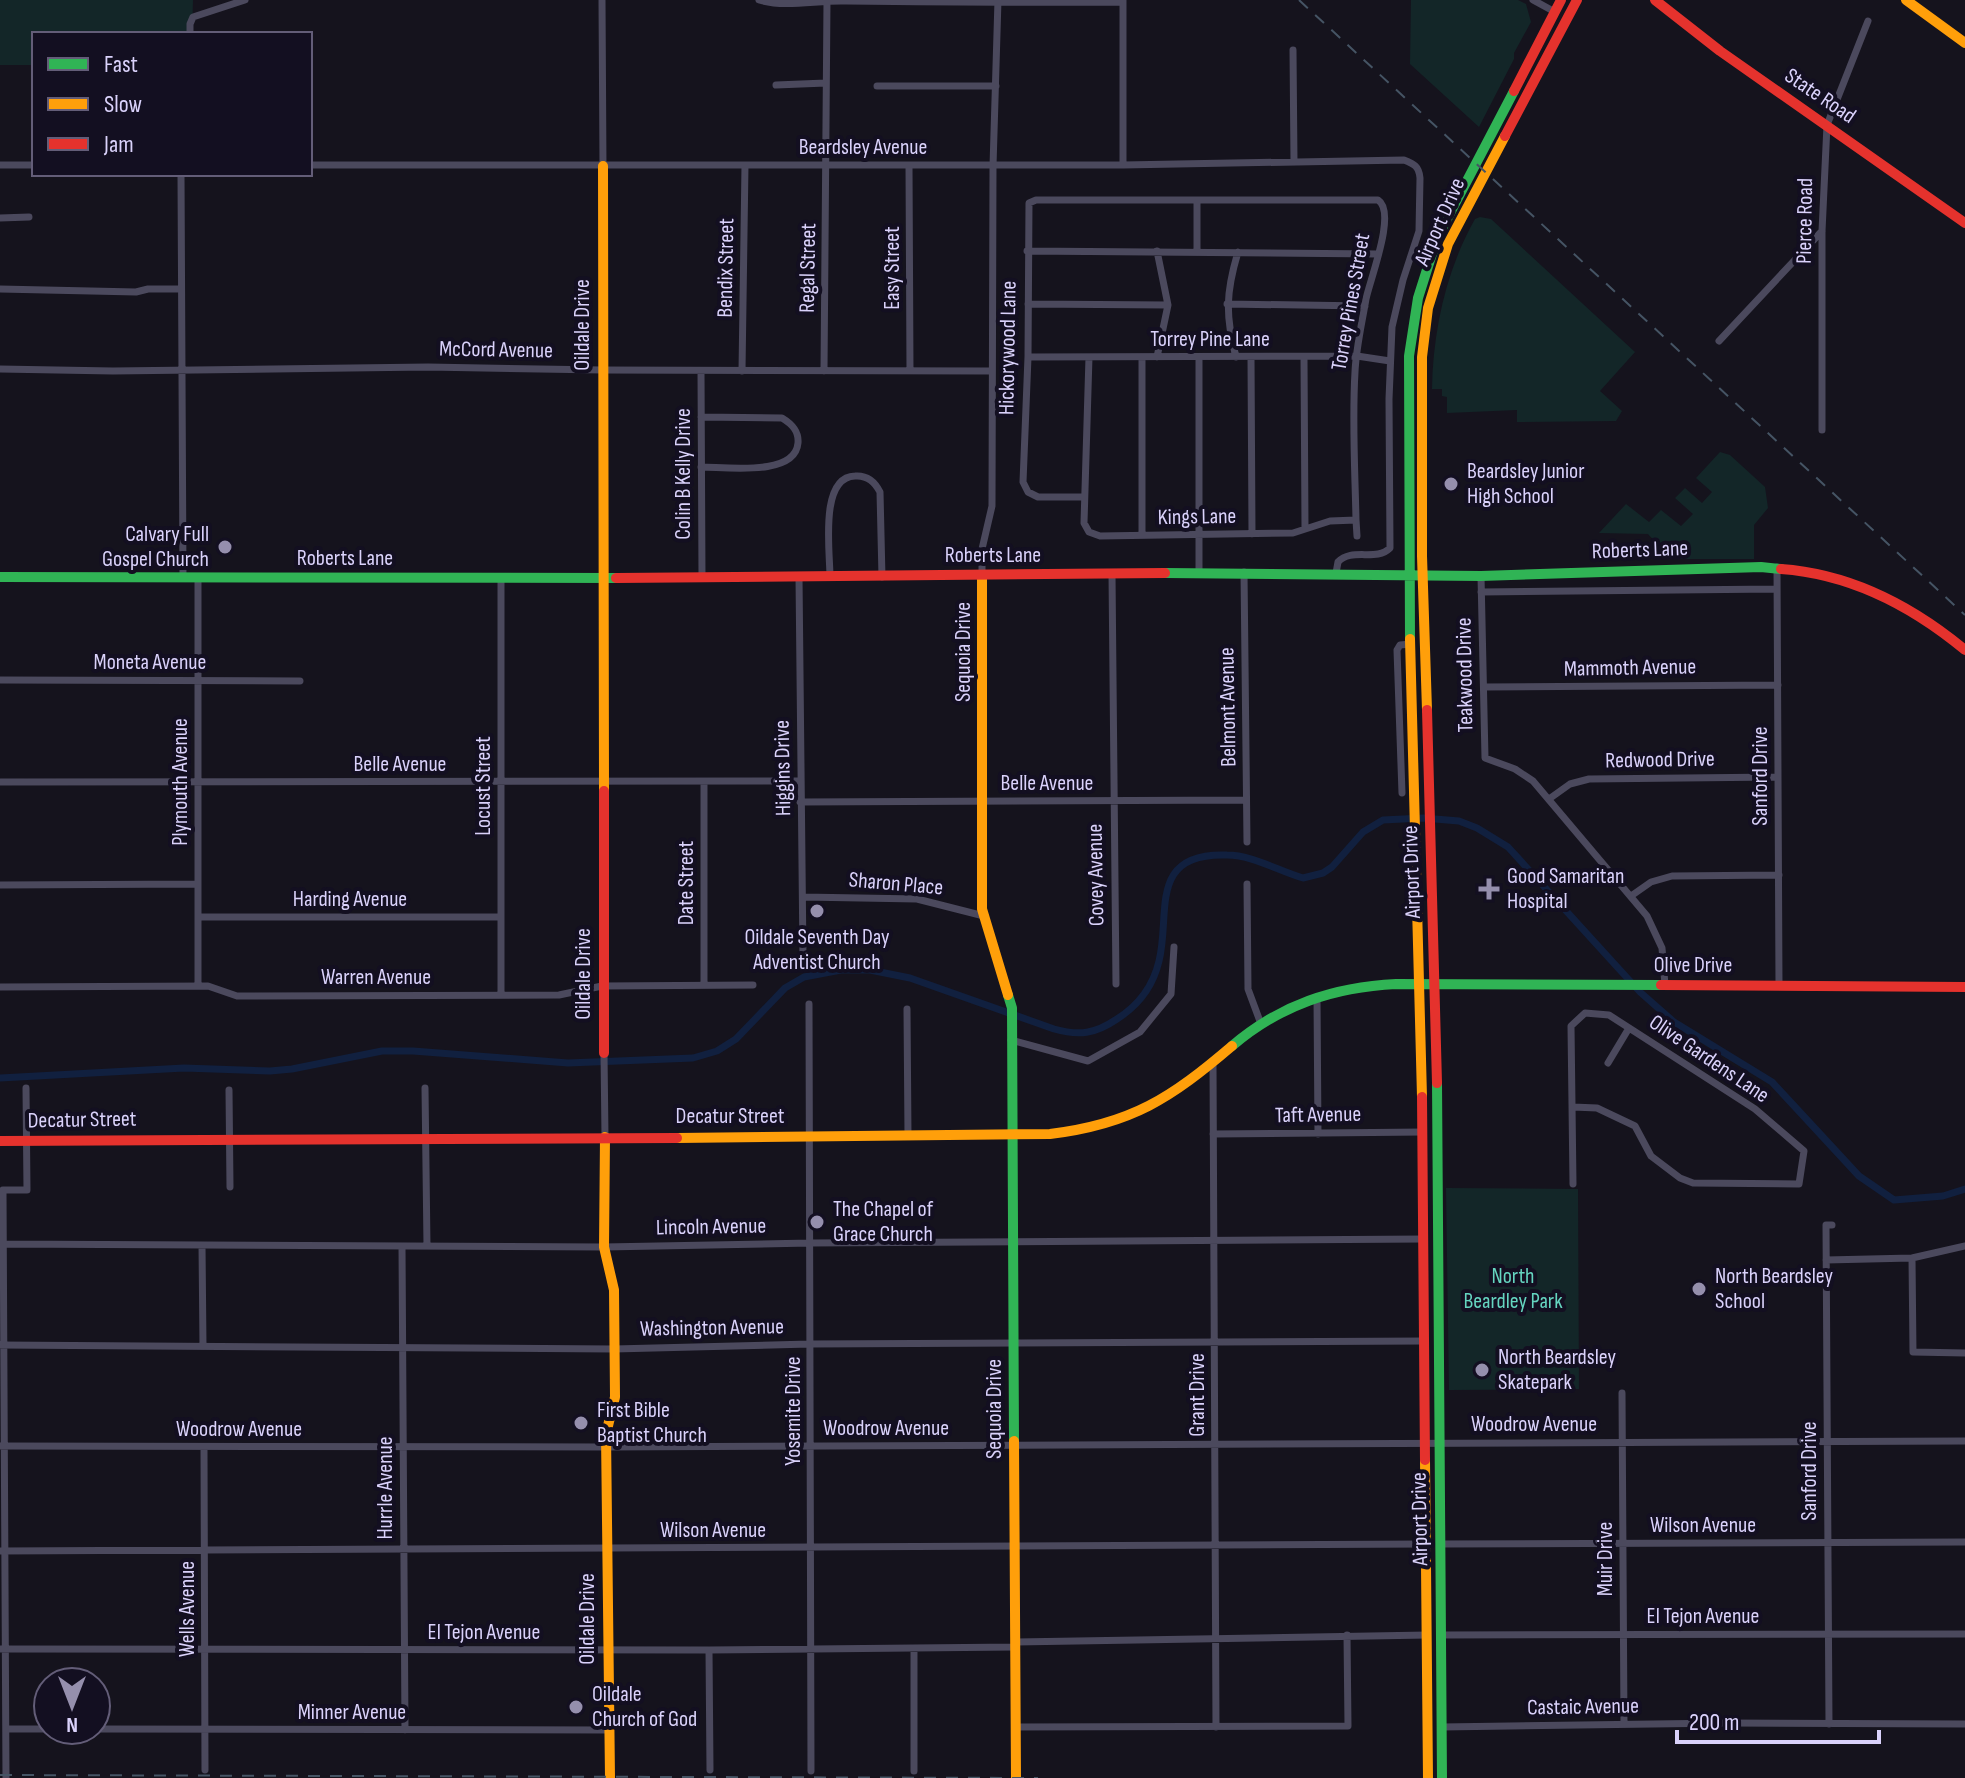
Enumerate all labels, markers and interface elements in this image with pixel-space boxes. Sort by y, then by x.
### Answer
legend [32,32,312,176]
text: Fast [104,50,138,79]
street label: State Road [1779,62,1861,130]
text: Slow [104,90,142,119]
text: Jam [103,130,134,159]
street label: Beardsley Avenue [799,134,927,161]
street label: Airport Drive [1408,174,1471,271]
street label: Pierce Road [1791,178,1819,264]
street label: Bendix Street [712,218,740,318]
street label: Regal Street [794,223,822,313]
street label: Easy Street [879,226,906,310]
street label: Torrey Pines Street [1326,231,1376,373]
street label: Oildale Drive [569,279,596,371]
street label: Hickorywood Lane [993,281,1023,415]
street label: Torrey Pine Lane [1150,326,1270,353]
street label: McCord Avenue [439,336,553,364]
street label: Colin B Kelly Drive [670,408,697,540]
place label: Beardsley Junior High School [1467,458,1585,510]
marker: Beardsley Junior High School [1442,475,1460,493]
street label: Kings Lane [1157,503,1237,531]
place label: Calvary Full Gospel Church [102,521,209,573]
street label: Roberts Lane [1591,535,1689,565]
marker: Calvary Full Gospel Church [216,538,234,556]
street label: Roberts Lane [945,542,1041,569]
street label: Roberts Lane [297,545,393,572]
street label: Sequoia Drive [950,602,977,702]
street label: Teakwood Drive [1450,617,1480,733]
street label: Belmont Avenue [1213,647,1243,767]
street label: Moneta Avenue [94,649,206,676]
street label: Mammoth Avenue [1564,653,1696,683]
street label: Plymouth Avenue [167,718,194,846]
street label: Higgins Drive [769,720,797,816]
street label: Sanford Drive [1747,726,1774,826]
street label: Locust Street [470,736,497,836]
street label: Redwood Drive [1605,746,1715,774]
street label: Belle Avenue [354,751,446,778]
street label: Belle Avenue [1001,770,1093,797]
street label: Covey Avenue [1082,824,1110,926]
street label: Airport Drive [1397,825,1427,920]
street label: Date Street [673,840,700,925]
place label: Good Samaritan Hospital [1507,863,1624,915]
street label: Sharon Place [848,866,944,902]
marker: Good Samaritan Hospital [1478,878,1500,900]
street label: Harding Avenue [293,886,407,913]
marker: Oildale Seventh Day Adventist Church [808,902,826,920]
place label: Oildale Seventh Day Adventist Church [744,924,890,976]
street label: Oildale Drive [570,928,597,1020]
street label: Olive Drive [1654,952,1732,979]
street label: Warren Avenue [321,964,431,991]
street label: Olive Gardens Lane [1644,1009,1774,1109]
street label: Taft Avenue [1275,1101,1361,1129]
street label: Decatur Street [676,1103,785,1130]
street label: Decatur Street [27,1106,137,1134]
place label: The Chapel of Grace Church [833,1196,934,1248]
street label: Lincoln Avenue [656,1213,766,1241]
marker: The Chapel of Grace Church [808,1213,826,1231]
park label: North Beardley Park [1463,1263,1563,1315]
place label: North Beardsley School [1715,1263,1833,1315]
marker: North Beardsley School [1690,1280,1708,1298]
street label: Washington Avenue [640,1313,784,1343]
place label: North Beardsley Skatepark [1498,1344,1616,1396]
street label: Grant Drive [1184,1353,1211,1437]
street label: Yosemite Drive [780,1356,807,1466]
street label: Sequoia Drive [981,1359,1008,1459]
marker: North Beardsley Skatepark [1473,1361,1491,1379]
place label: First Bible Baptist Church [597,1397,707,1449]
street label: Woodrow Avenue [1471,1411,1597,1438]
marker: First Bible Baptist Church [572,1414,590,1432]
street label: Woodrow Avenue [823,1415,949,1442]
street label: Woodrow Avenue [176,1416,302,1443]
street label: Sanford Drive [1796,1421,1823,1521]
street label: Hurrle Avenue [372,1436,399,1540]
street label: Airport Drive [1406,1472,1434,1567]
street label: Wilson Avenue [1650,1512,1756,1539]
street label: Wilson Avenue [660,1517,766,1544]
street label: Muir Drive [1592,1522,1619,1596]
street label: Wells Avenue [174,1561,201,1657]
street label: Oildale Drive [574,1573,601,1665]
street label: El Tejon Avenue [1647,1603,1759,1630]
street label: El Tejon Avenue [428,1619,540,1646]
north arrow [32,1666,112,1746]
place label: Oildale Church of God [592,1681,697,1733]
street label: Castaic Avenue [1527,1693,1639,1721]
scale bar [1677,1694,1879,1744]
marker: Oildale Church of God [567,1698,585,1716]
street label: Minner Avenue [298,1699,406,1726]
text: 200 m [1689,1708,1740,1737]
text: N [66,1711,78,1738]

